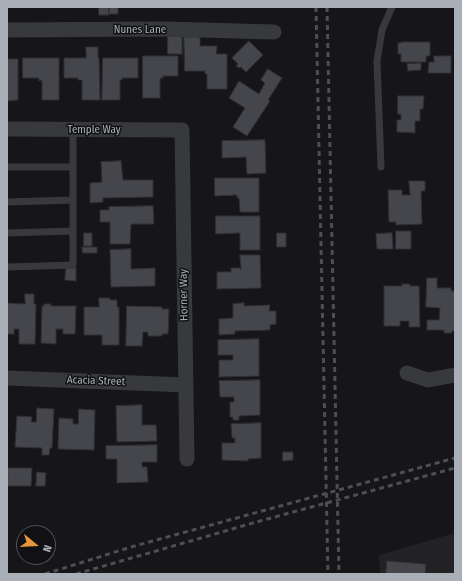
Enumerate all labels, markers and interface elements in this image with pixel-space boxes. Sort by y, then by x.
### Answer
street label: Nunes Lane [114,23,166,37]
street label: Temple Way [67,123,121,137]
street label: Horner Way [177,269,191,321]
street label: Acacia Street [67,373,125,389]
north arrow [16,525,56,565]
text: N [40,543,54,554]

